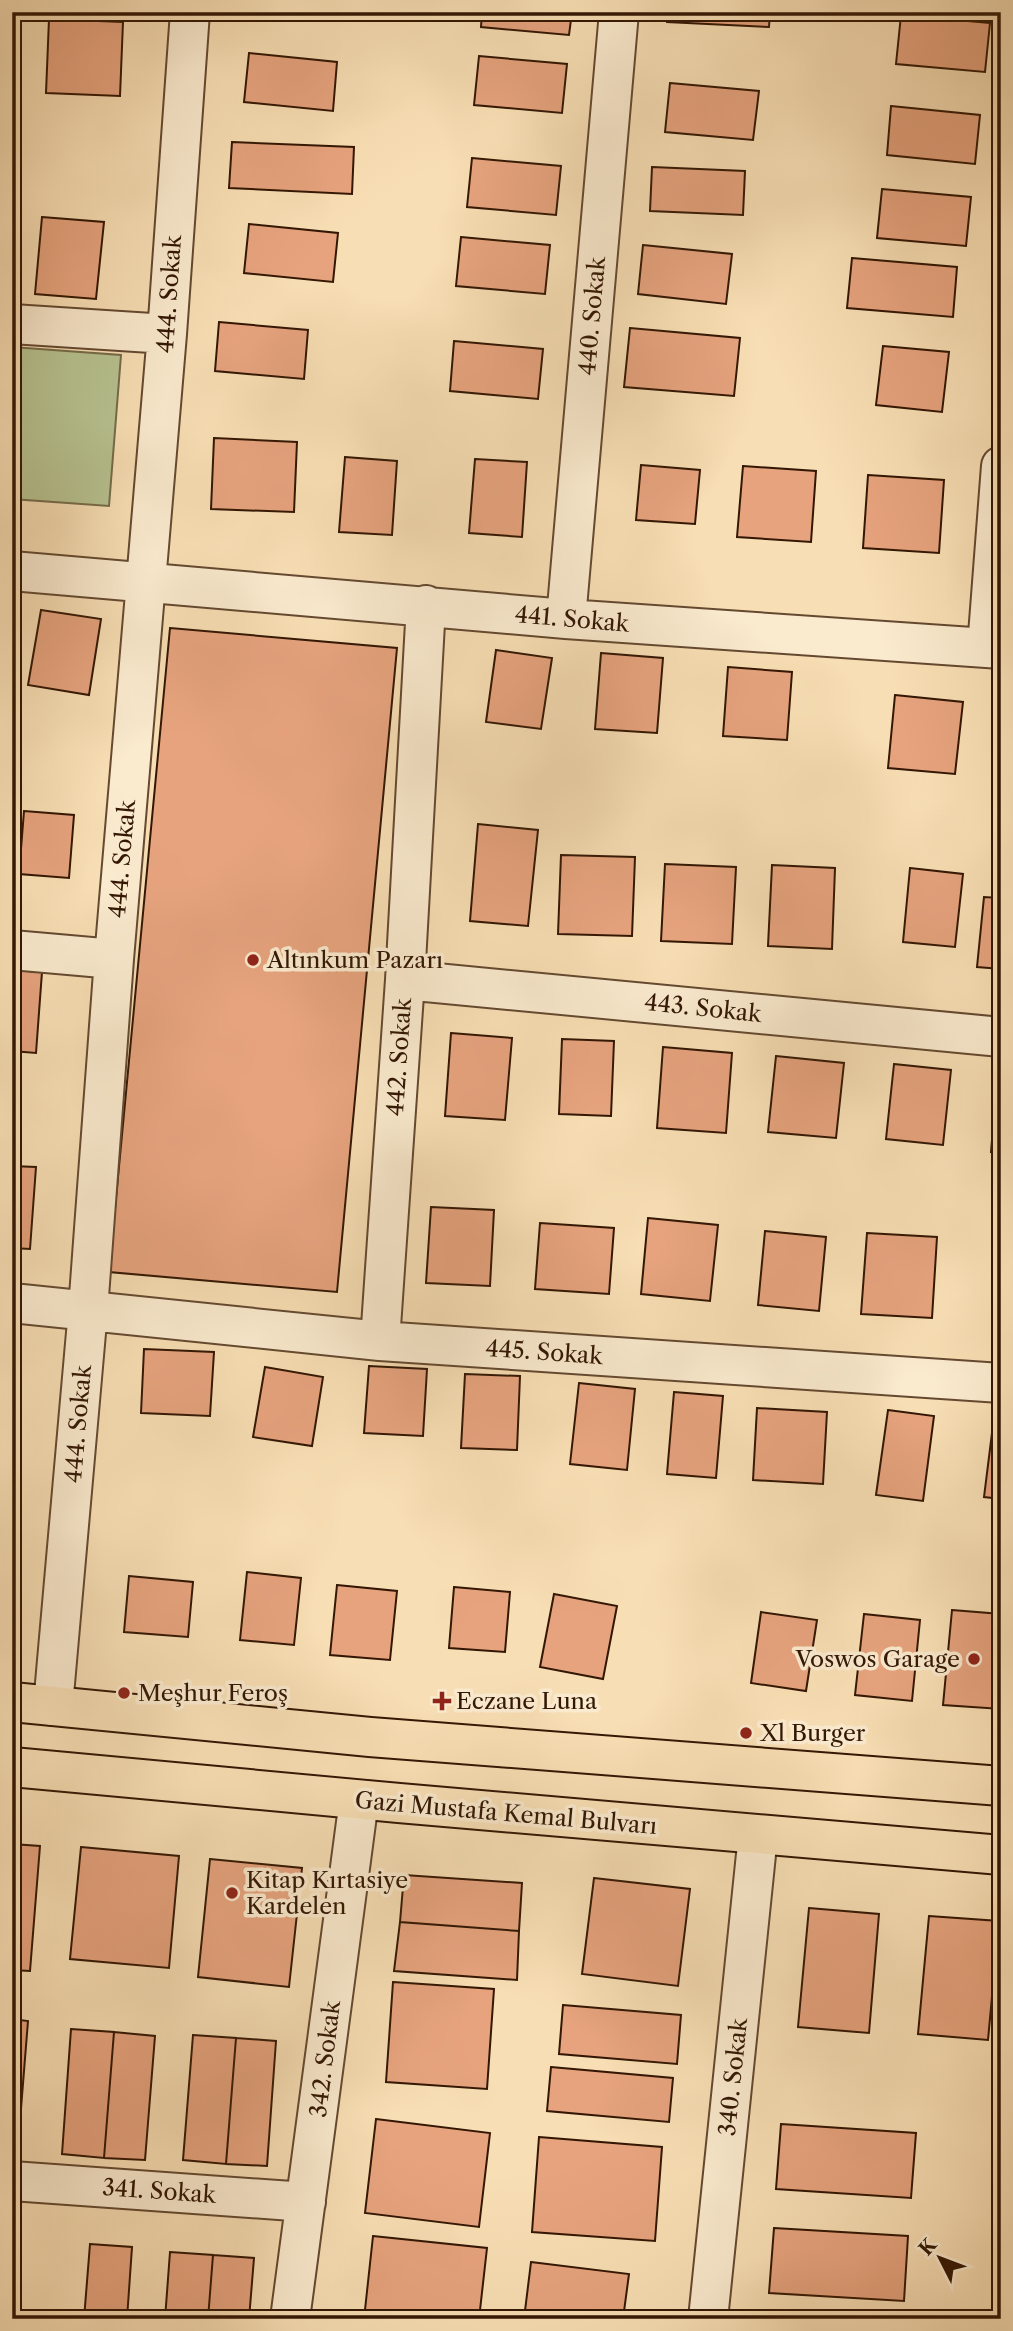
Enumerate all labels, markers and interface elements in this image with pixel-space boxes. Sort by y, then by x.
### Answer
street label: 444. Sokak [151,232,187,354]
street label: 440. Sokak [573,254,611,377]
street label: 441. Sokak [514,600,632,638]
street label: 444. Sokak [103,797,141,919]
place label: Altınkum Pazarı [266,946,443,974]
marker: Altınkum Pazarı [245,952,261,968]
street label: 443. Sokak [643,988,765,1028]
street label: 442. Sokak [381,995,417,1117]
street label: 445. Sokak [484,1334,605,1370]
street label: 444. Sokak [59,1362,97,1484]
place label: Voswos Garage [794,1645,960,1673]
marker: Voswos Garage [966,1651,982,1667]
place label: Meşhur Feroş [138,1679,288,1707]
marker: Meşhur Feroş [116,1685,132,1701]
place label: Eczane Luna [456,1687,598,1715]
marker: Eczane Luna [434,1693,450,1709]
place label: Xl Burger [759,1719,866,1747]
marker: Xl Burger [738,1725,754,1741]
street label: Gazi Mustafa Kemal Bulvarı [354,1786,658,1840]
place label: Kitap Kırtasiye Kardelen [246,1866,408,1920]
marker: Kitap Kırtasiye Kardelen [224,1885,240,1901]
street label: 342. Sokak [304,1997,346,2119]
street label: 340. Sokak [713,2015,753,2137]
street label: 341. Sokak [101,2173,218,2209]
north arrow [904,2222,974,2292]
text: K [914,2233,942,2260]

